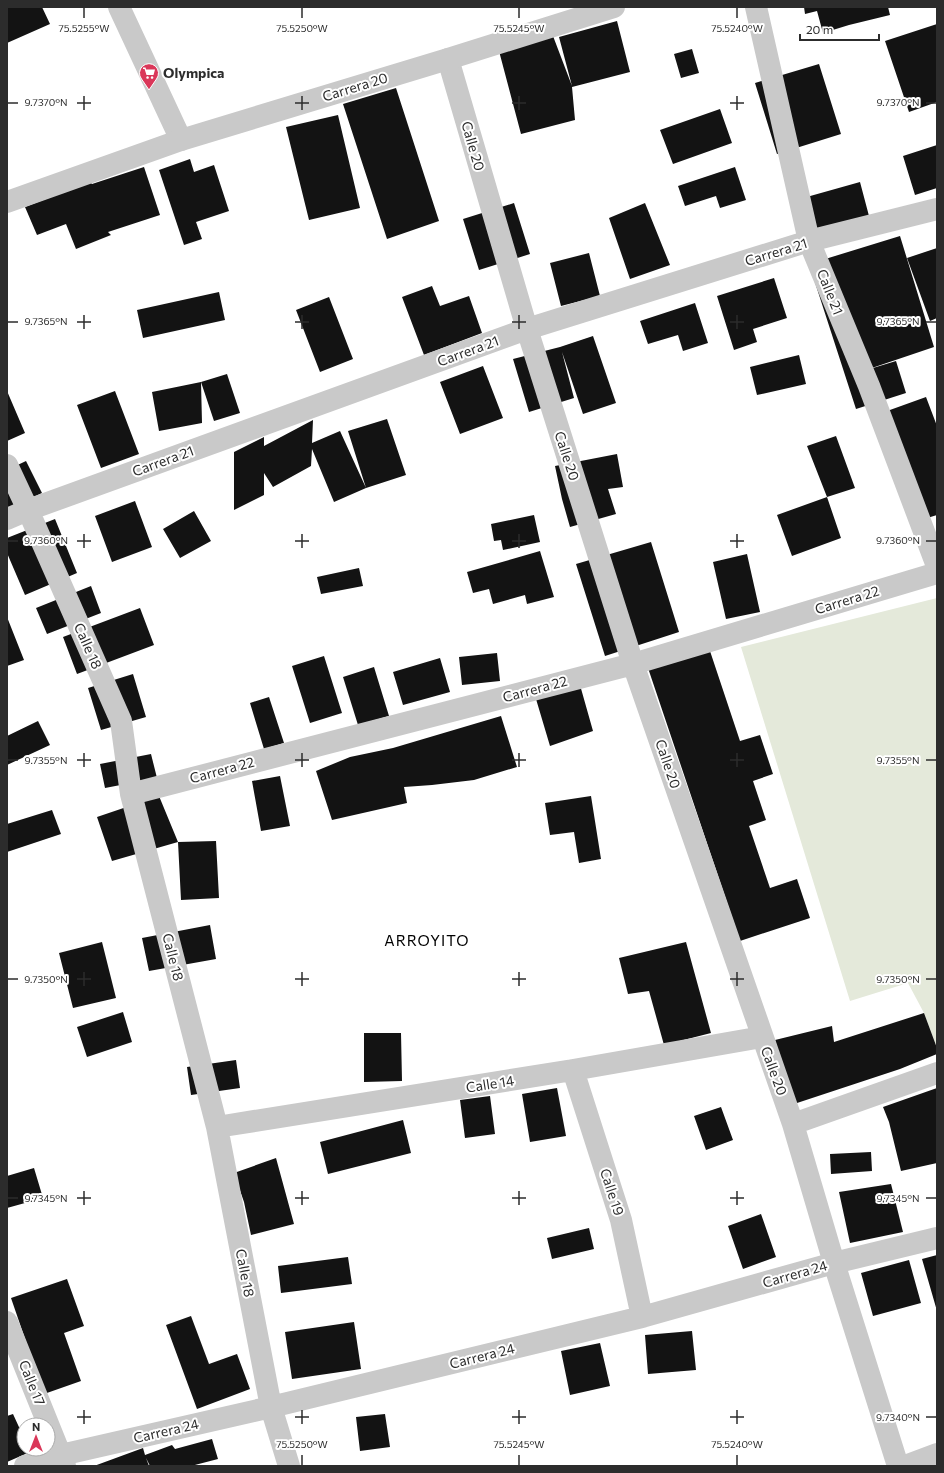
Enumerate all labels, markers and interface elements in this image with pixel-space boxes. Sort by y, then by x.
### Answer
scale bar [800,16,879,42]
text: 75.5255°W [59,22,109,34]
text: 75.5250°W [276,22,328,34]
text: 75.5245°W [494,22,544,34]
text: 75.5240°W [711,22,763,34]
text: 20 m [806,22,833,36]
supermarket icon: Olympica [138,62,160,90]
place label: Olympica [163,64,224,81]
street label: Carrera 20 [320,69,390,105]
text: 9.7370°N [24,96,68,108]
text: 9.7370°N [876,96,920,108]
street label: Calle 20 [458,119,489,173]
street label: Carrera 21 [743,234,809,269]
street label: Calle 21 [814,266,847,317]
text: 9.7365°N [24,315,68,327]
text: 9.7365°N [876,315,920,327]
street label: Carrera 21 [435,332,501,370]
street label: Calle 20 [552,429,583,483]
street label: Carrera 21 [130,442,196,480]
text: 9.7360°N [24,534,68,546]
text: 9.7360°N [876,534,920,546]
street label: Carrera 22 [813,582,881,617]
street label: Calle 18 [71,620,106,671]
street label: Carrera 22 [501,672,569,705]
street label: Calle 20 [652,737,685,791]
street label: Carrera 22 [188,753,256,786]
text: 9.7355°N [25,754,67,766]
text: 9.7355°N [877,754,919,766]
street label: Calle 18 [159,931,188,983]
district label: ARROYITO [384,931,470,949]
text: 9.7350°N [24,973,68,985]
text: 9.7350°N [876,973,920,985]
street label: Calle 20 [758,1044,791,1098]
street label: Calle 14 [465,1071,516,1096]
street label: Calle 19 [597,1166,628,1218]
text: 9.7345°N [24,1192,68,1204]
text: 9.7345°N [876,1192,920,1204]
street label: Calle 18 [233,1247,258,1298]
street label: Carrera 24 [760,1256,830,1291]
street label: Carrera 24 [447,1339,517,1372]
street label: Calle 17 [16,1358,49,1408]
text: 9.7340°N [876,1411,920,1423]
street label: Carrera 24 [132,1415,201,1446]
north arrow [16,1417,56,1457]
text: N [32,1420,40,1433]
text: 75.5250°W [276,1438,328,1450]
text: 75.5245°W [494,1438,544,1450]
text: 75.5240°W [711,1438,763,1450]

